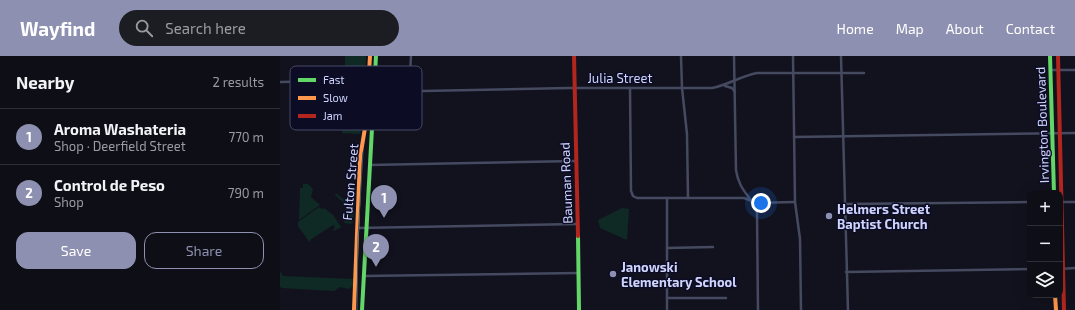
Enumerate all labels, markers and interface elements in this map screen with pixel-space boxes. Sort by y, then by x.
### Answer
search box [119,10,399,46]
text: Wayfind [20,17,95,40]
icon: search [133,17,155,39]
text: Search here [165,19,246,37]
text: Home [837,20,874,37]
text: Map [896,20,924,37]
text: About [946,20,984,37]
text: Contact [1006,20,1055,37]
legend [290,66,422,130]
street label: Irvington Boulevard [1032,67,1052,183]
street label: Julia Street [587,70,653,86]
text: Nearby [16,72,74,92]
text: Fast [323,73,345,86]
text: 2 results [212,74,264,90]
text: Slow [323,91,348,104]
text: Jam [323,109,342,122]
text: Aroma Washateria [54,120,186,138]
text: 1 [26,129,32,145]
text: 770 m [229,129,264,145]
text: Shop · Deerfield Street [54,138,186,154]
street label: Bauman Road [557,142,575,224]
street label: Fulton Street [339,143,361,221]
text: Control de Peso [54,176,165,194]
text: 2 [25,185,33,201]
text: 790 m [228,185,264,201]
pin: 1 [371,185,397,218]
map controls [1027,190,1063,298]
button: + [1027,190,1063,226]
your location [751,193,771,213]
text: Shop [54,194,84,210]
place label: Helmers Street Baptist Church [837,201,931,232]
marker: Helmers Street Baptist Church [824,211,834,221]
button: − [1027,226,1063,262]
button: Save [16,232,136,269]
button: Share [144,232,264,269]
pin: 2 [363,234,389,267]
place label: Janowski Elementary School [621,259,737,290]
button: layers [1027,262,1063,298]
marker: Janowski Elementary School [608,269,618,279]

